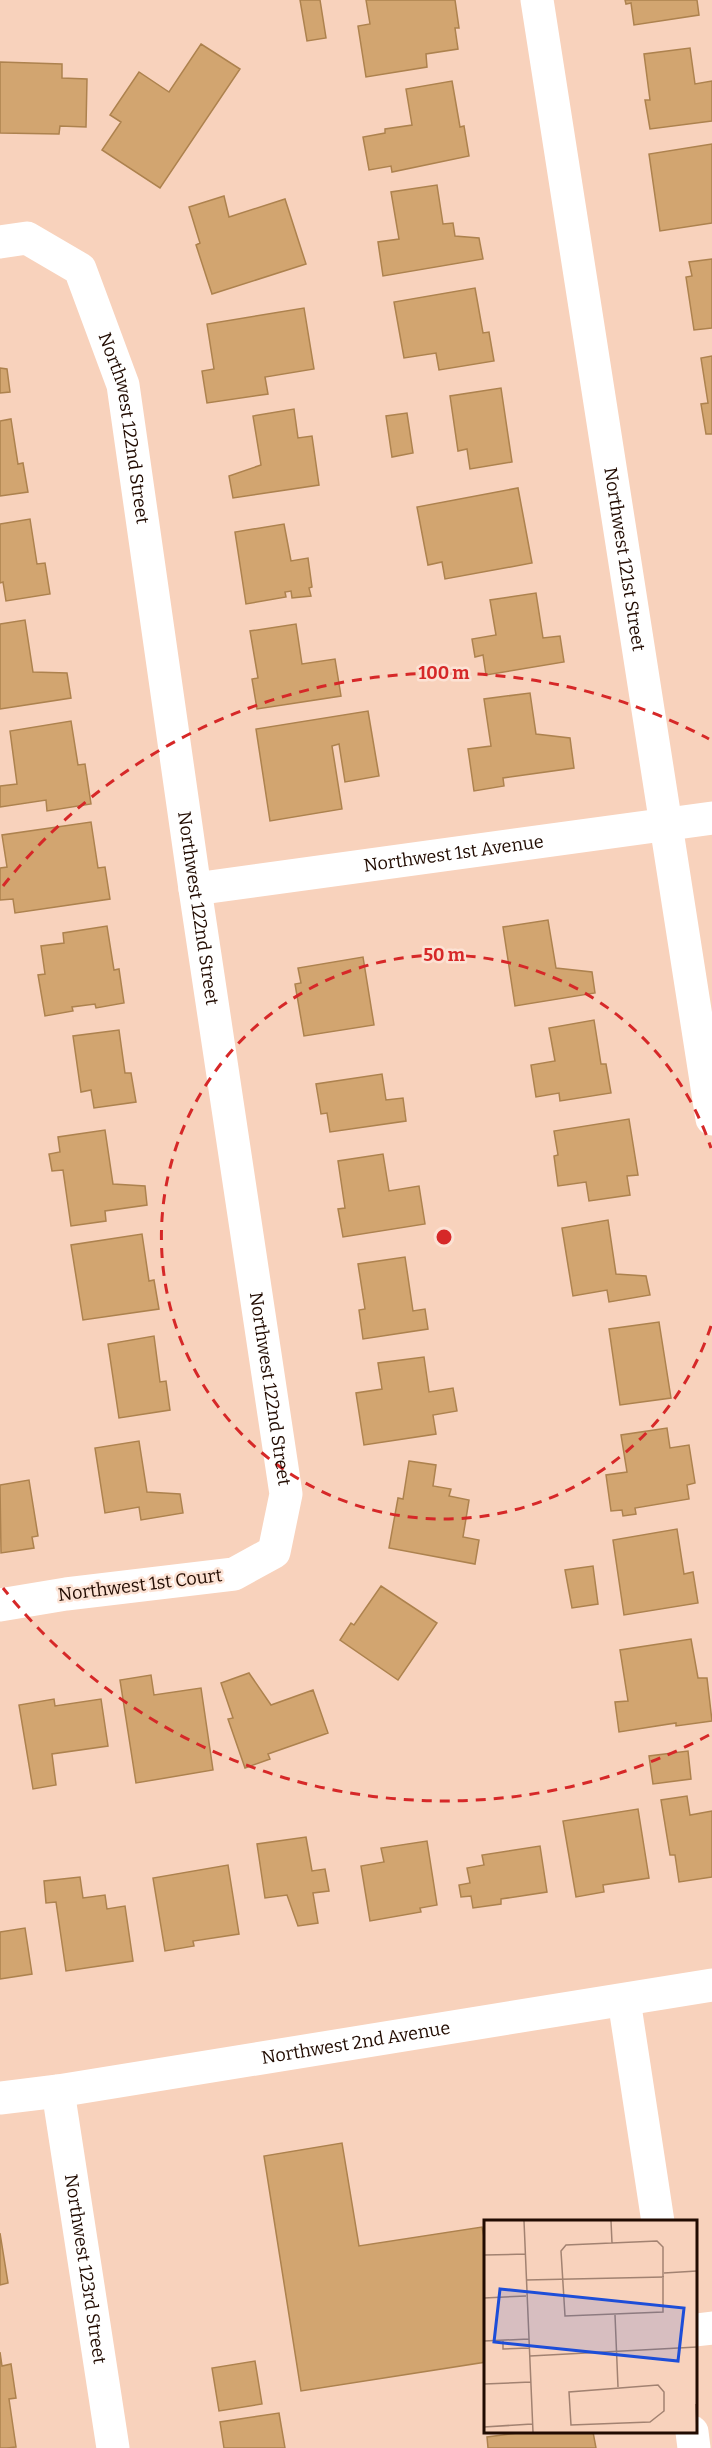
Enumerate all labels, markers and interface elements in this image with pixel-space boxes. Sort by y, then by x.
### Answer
street label: Northwest 122nd Street [94,329,154,526]
street label: Northwest 121st Street [599,466,650,653]
text: 100 m [418,662,470,684]
street label: Northwest 122nd Street [173,810,223,1007]
street label: Northwest 1st Avenue [362,830,545,877]
text: 50 m [423,944,465,966]
centre of rings [434,1227,454,1247]
street label: Northwest 122nd Street [245,1291,296,1488]
street label: Northwest 1st Court [57,1564,224,1606]
street label: Northwest 2nd Avenue [260,2017,452,2069]
street label: Northwest 123rd Street [60,2172,111,2366]
inset map [484,2220,697,2433]

